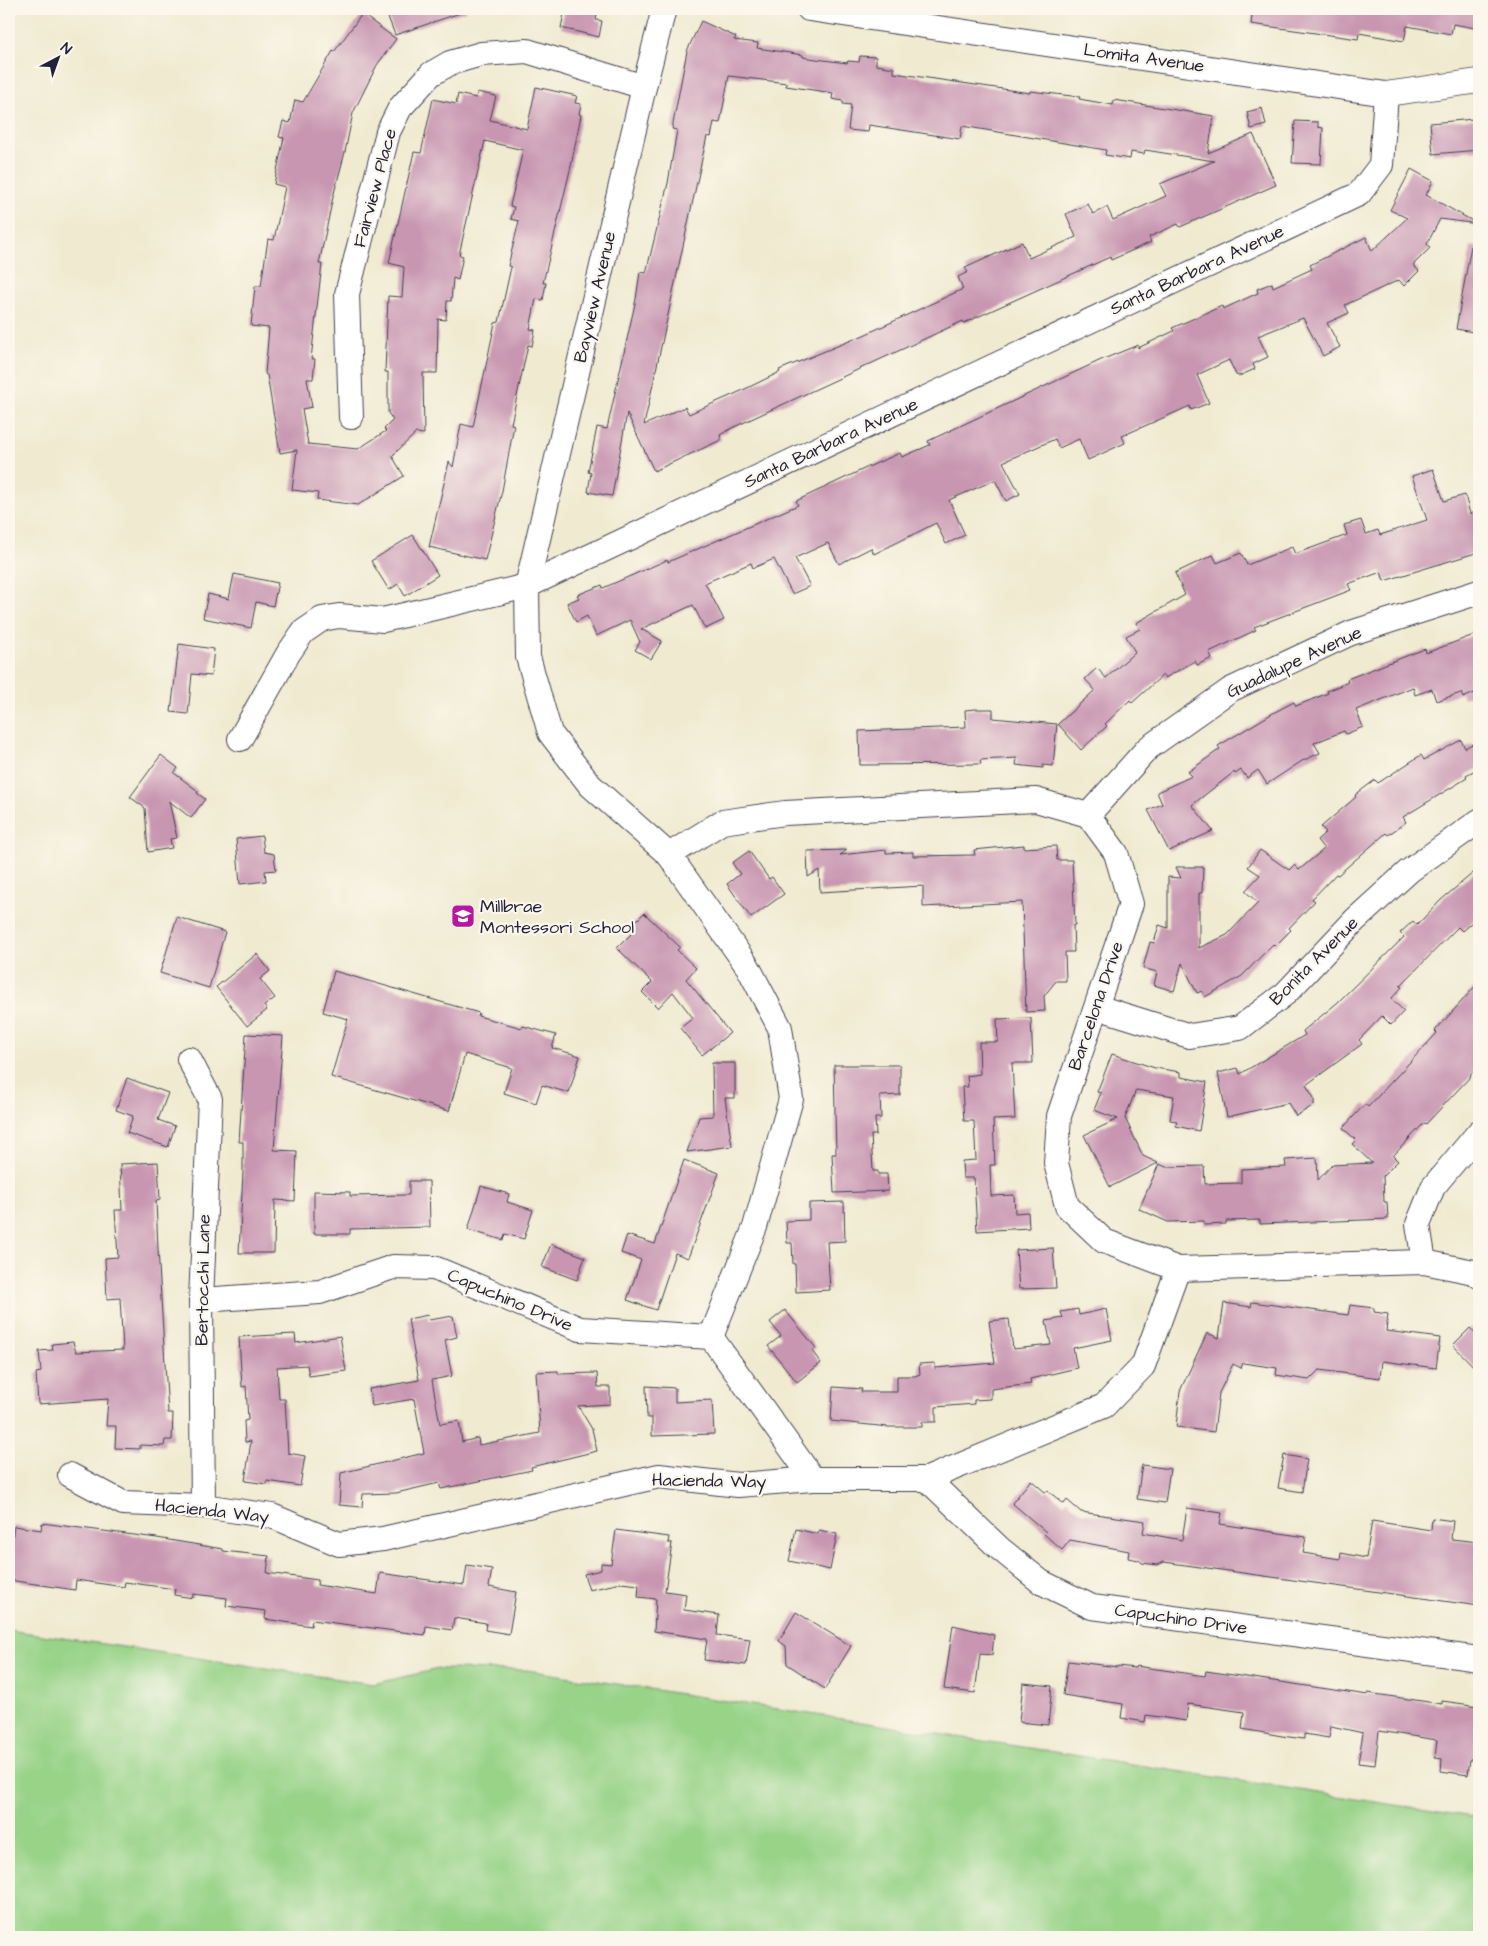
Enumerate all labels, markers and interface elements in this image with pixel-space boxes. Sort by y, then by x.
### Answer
north arrow [32,32,82,82]
street label: Lomita Avenue [1082,37,1206,79]
text: N [56,39,76,60]
street label: Fairview Place [347,125,403,250]
street label: Santa Barbara Avenue [1106,219,1288,321]
street label: Bayview Avenue [568,229,623,365]
street label: Santa Barbara Avenue [740,392,922,494]
street label: Guadalupe Avenue [1222,620,1366,704]
place label: Millbrae Montessori School [480,894,634,940]
school or university icon: Millbrae Montessori School [450,903,476,929]
street label: Bonita Avenue [1264,911,1364,1011]
street label: Barcelona Drive [1062,938,1130,1074]
street label: Bertocchi Lane [189,1214,217,1346]
street label: Capuchino Drive [444,1262,577,1338]
street label: Hacienda Way [652,1468,767,1495]
street label: Hacienda Way [154,1493,270,1530]
street label: Capuchino Drive [1113,1597,1249,1641]

